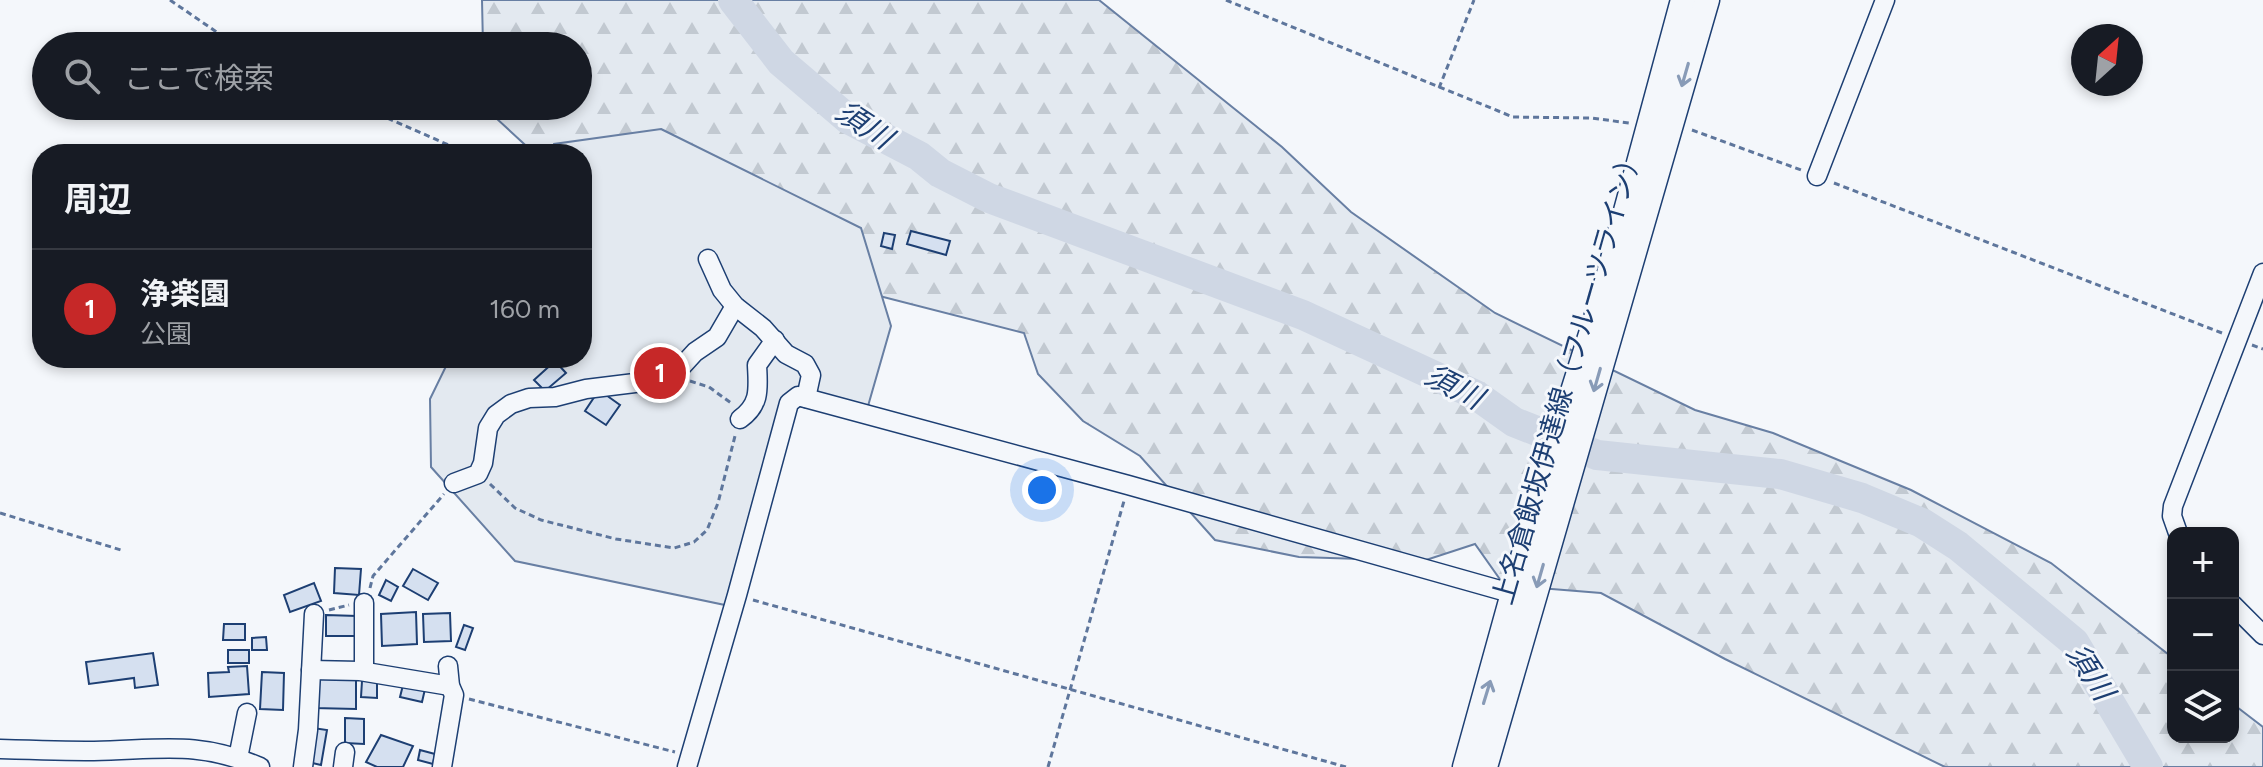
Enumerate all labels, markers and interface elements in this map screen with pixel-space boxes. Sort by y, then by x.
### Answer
north arrow [2071,24,2143,96]
search box [32,32,592,120]
icon: search [60,54,104,98]
text: ここで検索 [124,60,274,97]
one-way arrow [1677,61,1692,87]
water label: 須川 [829,93,902,158]
street label: 上名倉飯坂伊達線（フルーツライン） [1485,142,1649,608]
text: 周辺 [64,179,132,220]
text: 浄楽園 [140,275,230,312]
text: 1 [85,293,95,325]
text: 160 m [489,293,560,325]
text: 公園 [140,318,192,350]
pin: 1 [634,343,686,403]
water label: 須川 [1419,356,1492,418]
one-way arrow [1589,366,1604,392]
your location [1022,470,1062,510]
map controls [2167,527,2239,743]
button: + [2167,527,2239,599]
one-way arrow [1532,563,1547,589]
button: − [2167,599,2239,671]
water label: 須川 [2059,636,2124,709]
button: layers [2167,671,2239,743]
one-way arrow [1480,680,1495,706]

